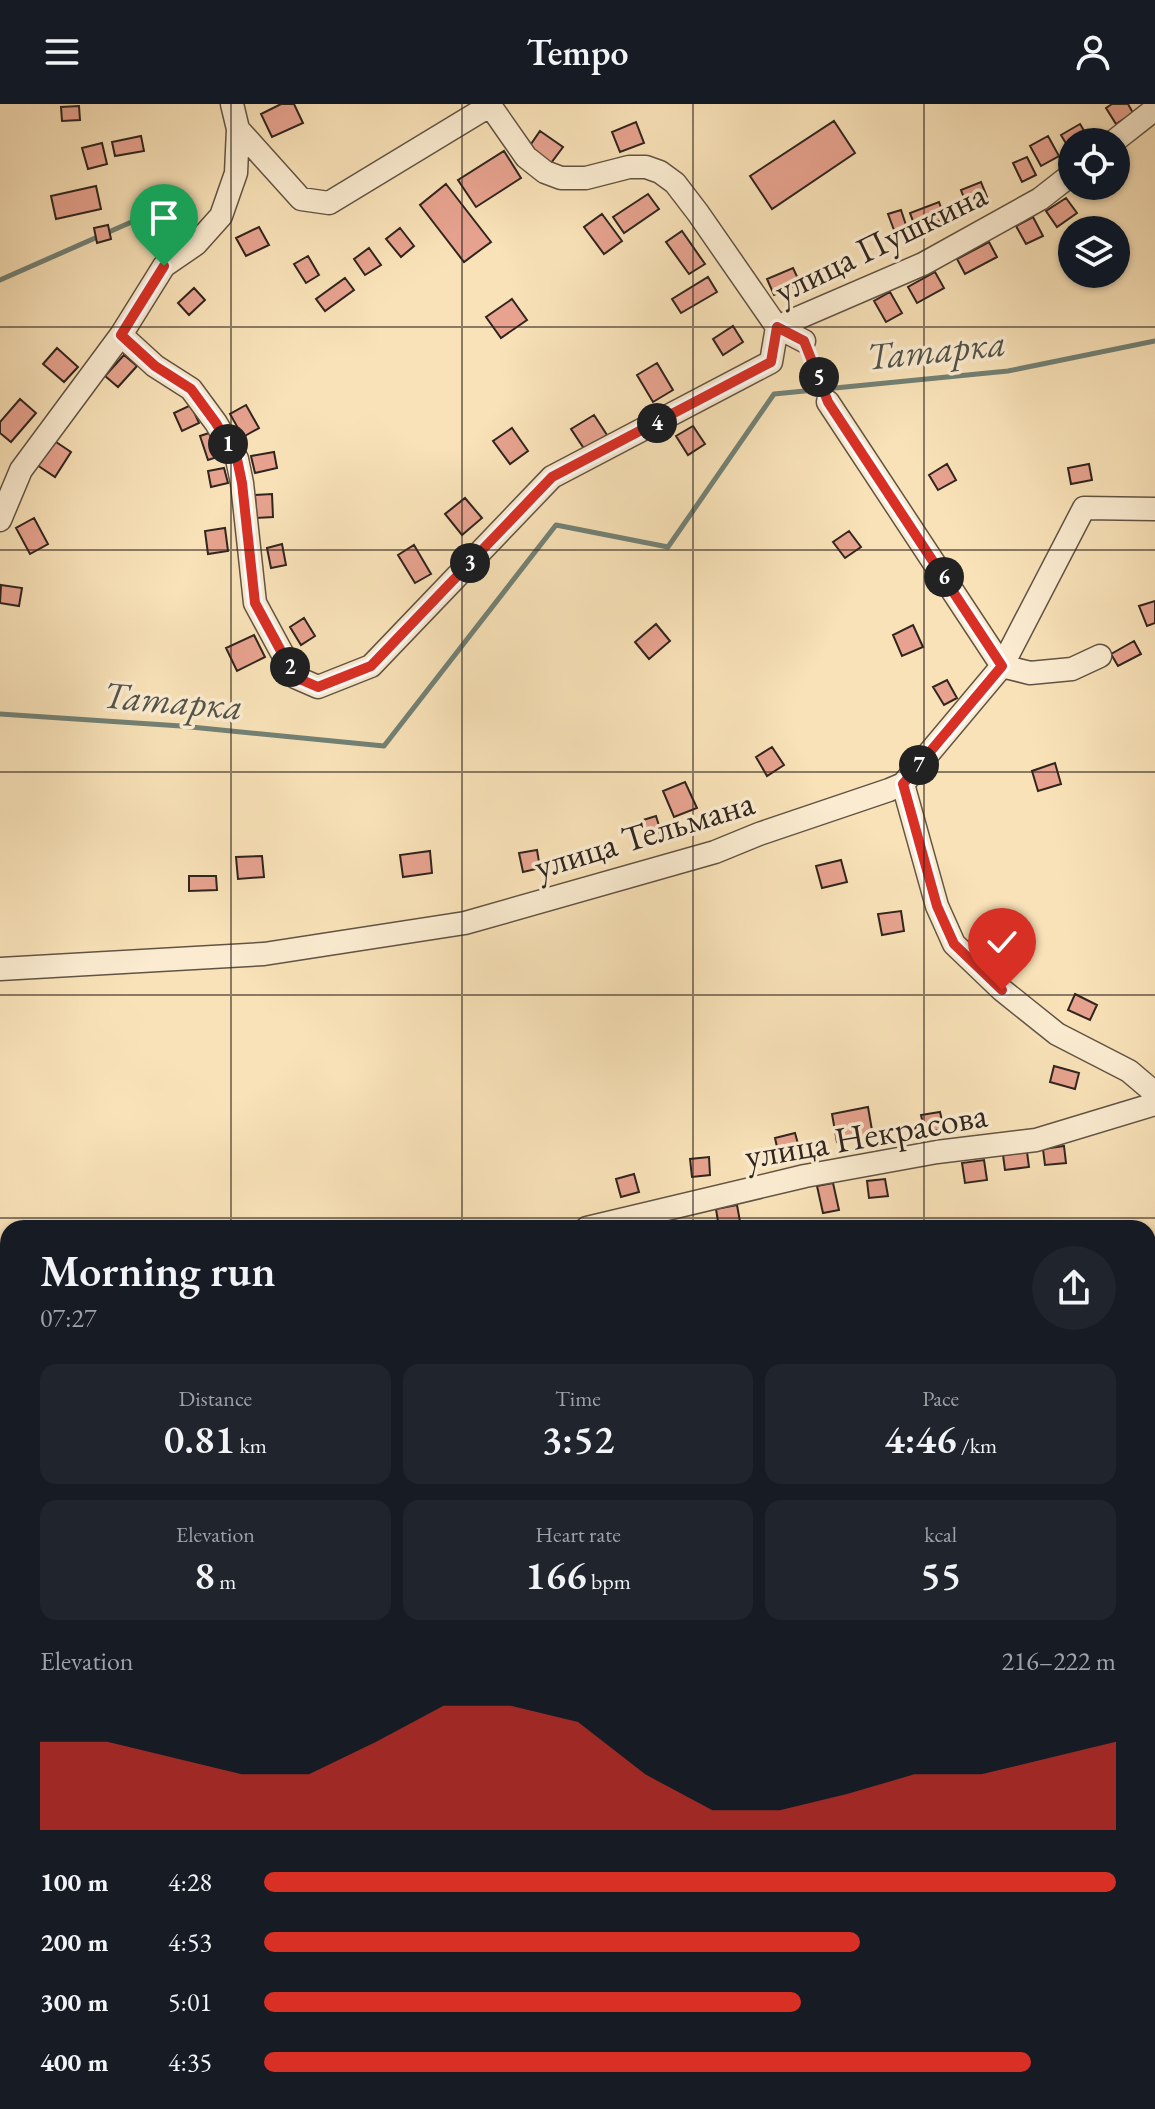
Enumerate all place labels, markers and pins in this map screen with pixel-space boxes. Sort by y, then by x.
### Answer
pin [130,184,198,266]
pin: 5 [799,357,839,397]
pin: 4 [637,403,677,443]
pin: 1 [208,424,248,464]
pin: 3 [450,543,490,583]
pin: 6 [924,557,964,597]
pin: 2 [270,647,310,687]
pin: 7 [899,745,939,785]
pin [968,908,1036,990]

